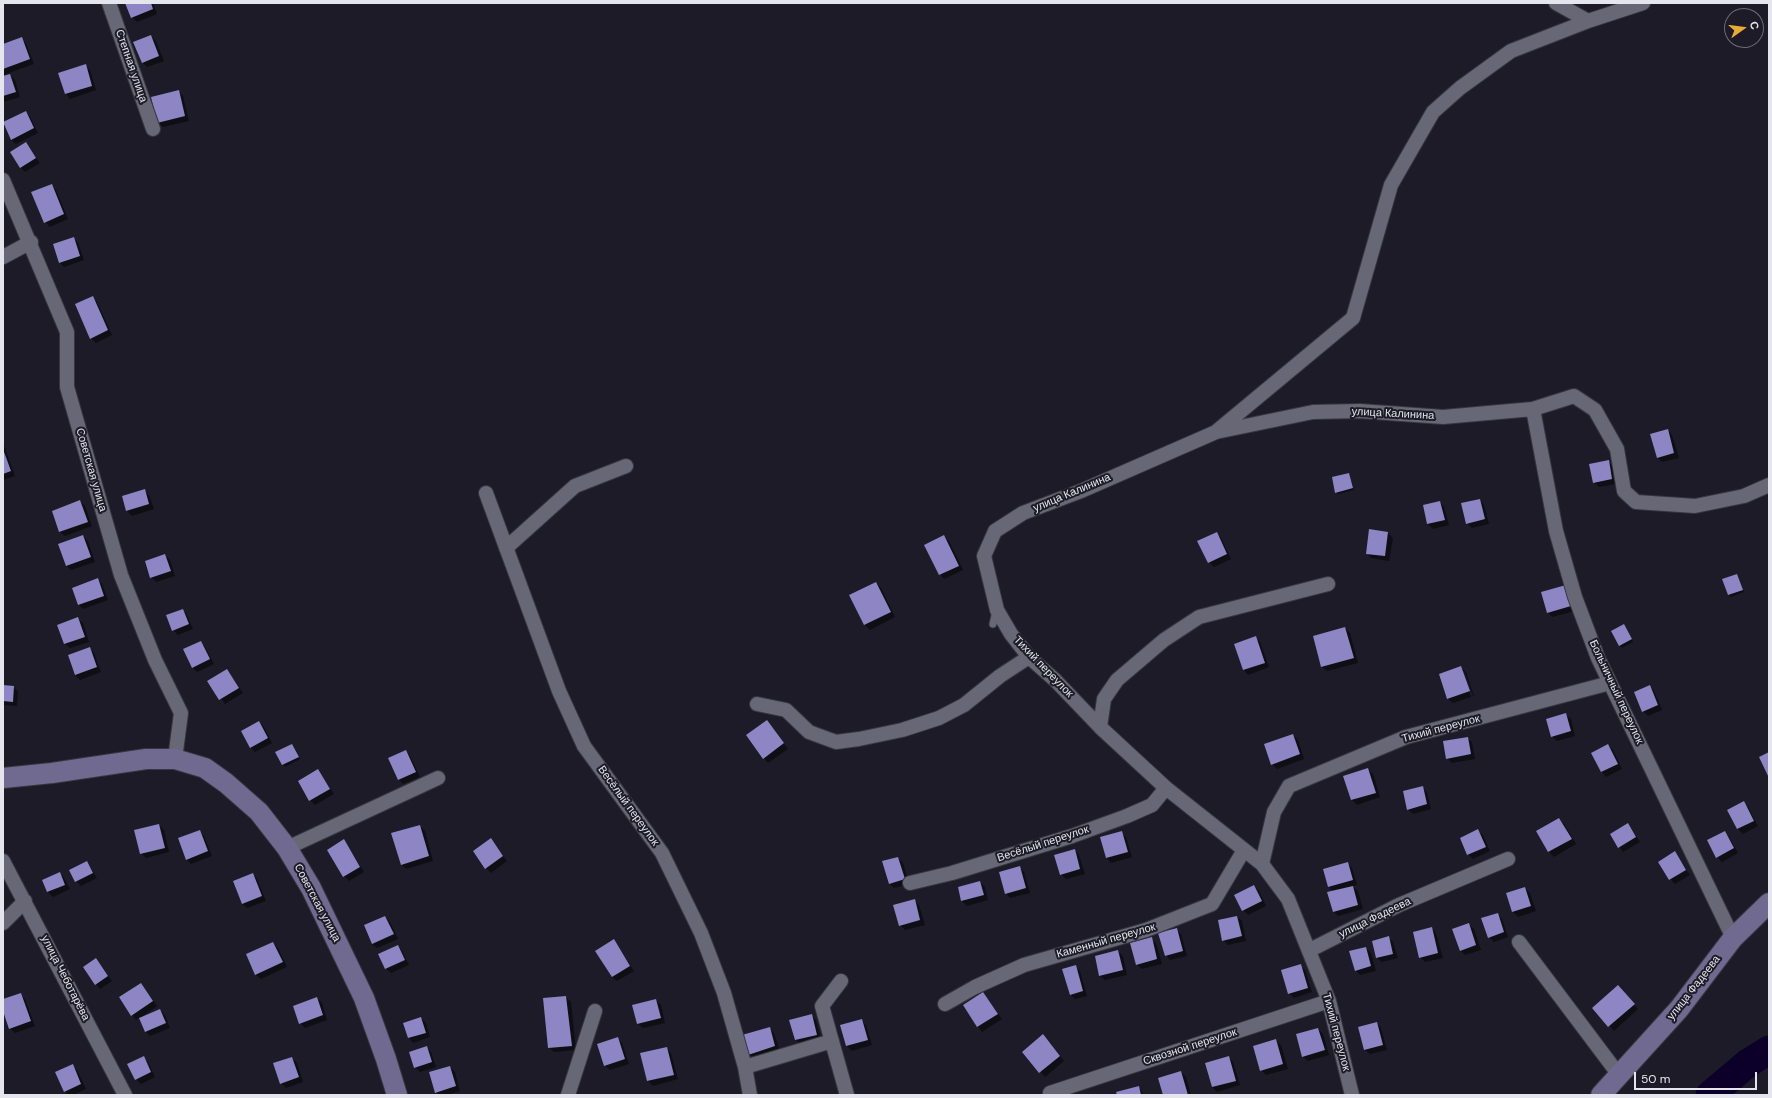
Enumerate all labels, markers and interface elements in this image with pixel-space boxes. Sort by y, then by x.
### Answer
north arrow [1724,8,1764,48]
text: С [1747,20,1762,31]
street label: Степная улица [112,28,150,104]
street label: улица Калинина [1351,405,1435,423]
street label: Советская улица [73,427,109,513]
street label: улица Калинина [1031,471,1113,515]
street label: Тихий переулок [1010,634,1076,700]
street label: Больничный переулок [1586,638,1646,746]
street label: Тихий переулок [1401,712,1481,746]
street label: Весёлый переулок [595,764,661,848]
street label: Весёлый переулок [996,823,1090,865]
street label: Советская улица [291,862,343,944]
street label: улица Фадеева [1337,895,1413,941]
street label: Каменный переулок [1055,921,1157,961]
street label: улица Чеботарёва [38,933,92,1023]
street label: улица Фадеева [1665,953,1723,1023]
street label: Тихий переулок [1319,992,1353,1072]
street label: Сквозной переулок [1142,1026,1238,1068]
scale bar [1636,1064,1759,1090]
text: 50 m [1641,1071,1670,1087]

